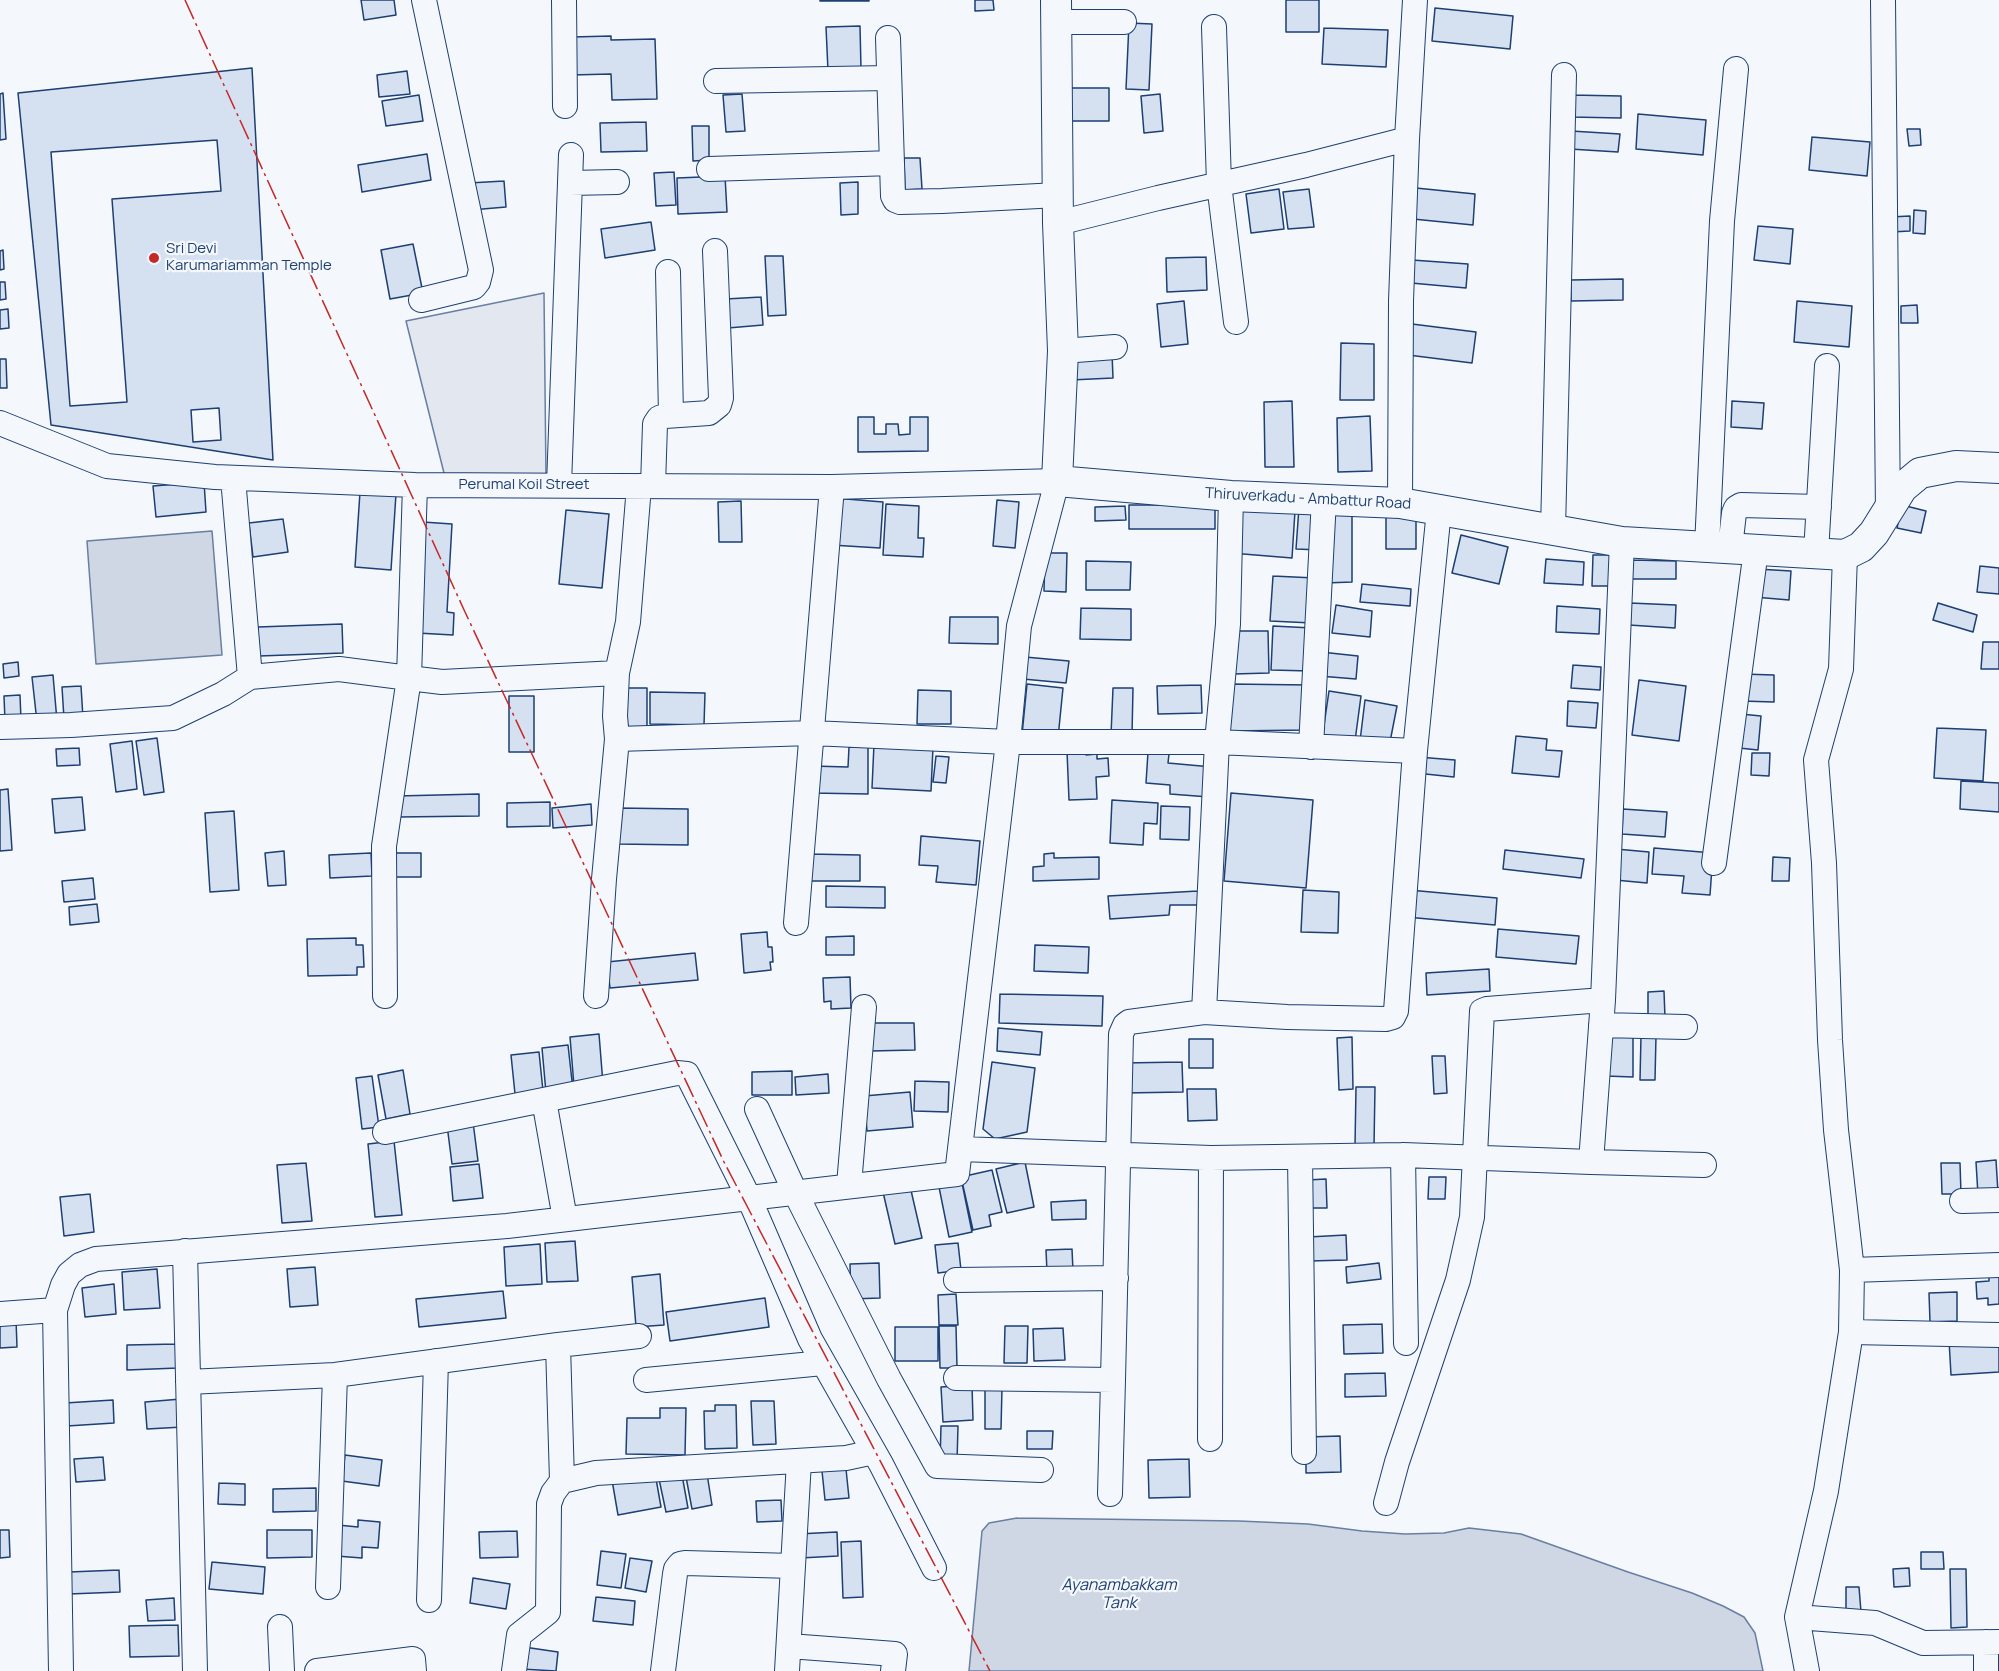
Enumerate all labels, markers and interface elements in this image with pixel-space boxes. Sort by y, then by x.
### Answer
place label: Sri Devi Karumariamman Temple [166,240,332,275]
marker: Sri Devi Karumariamman Temple [147,251,161,265]
street label: Perumal Koil Street [459,476,589,494]
street label: Thiruverkadu - Ambattur Road [1204,485,1412,513]
water label: Ayanambakkam Tank [1062,1576,1176,1614]

